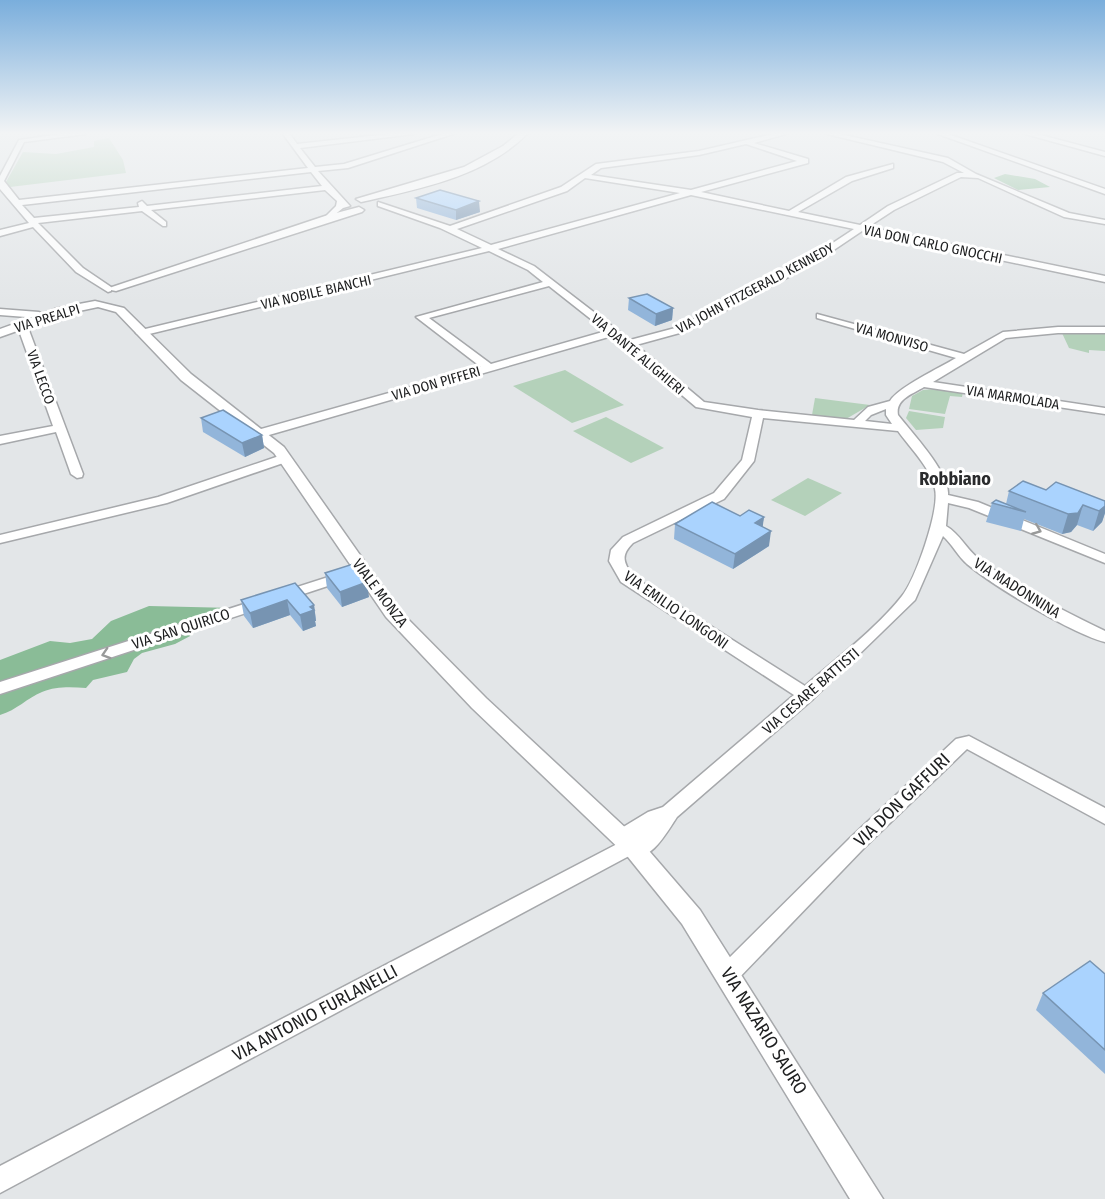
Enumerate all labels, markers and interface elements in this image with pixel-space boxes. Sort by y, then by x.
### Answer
street label: VIA DON CARLO GNOCCHI [862,221,1004,267]
street label: VIA JOHN FITZGERALD KENNEDY [674,240,837,337]
street label: VIA NOBILE BIANCHI [259,272,373,313]
street label: VIA PREALPI [12,300,82,336]
street label: VIA DANTE ALIGHIERI [587,310,688,398]
street label: VIA MONVISO [853,319,930,356]
street label: VIA LECCO [23,348,58,407]
street label: VIA DON PIFFERI [390,363,482,404]
street label: VIA MARMOLADA [965,382,1061,413]
district label: Robbiano [919,468,991,490]
one-way arrow [1031,523,1042,535]
street label: VIA MADONNINA [970,554,1064,622]
street label: VIALE MONZA [349,555,412,631]
street label: VIA EMILIO LONGONI [620,567,732,653]
street label: VIA SAN QUIRICO [130,605,232,653]
street label: VIA CESARE BATTISTI [759,644,863,738]
one-way arrow [101,646,112,659]
street label: VIA DON GAFFURI [849,749,955,851]
street label: VIA ANTONIO FURLANELLI [229,960,401,1066]
street label: VIA NAZARIO SAURO [716,963,812,1099]

